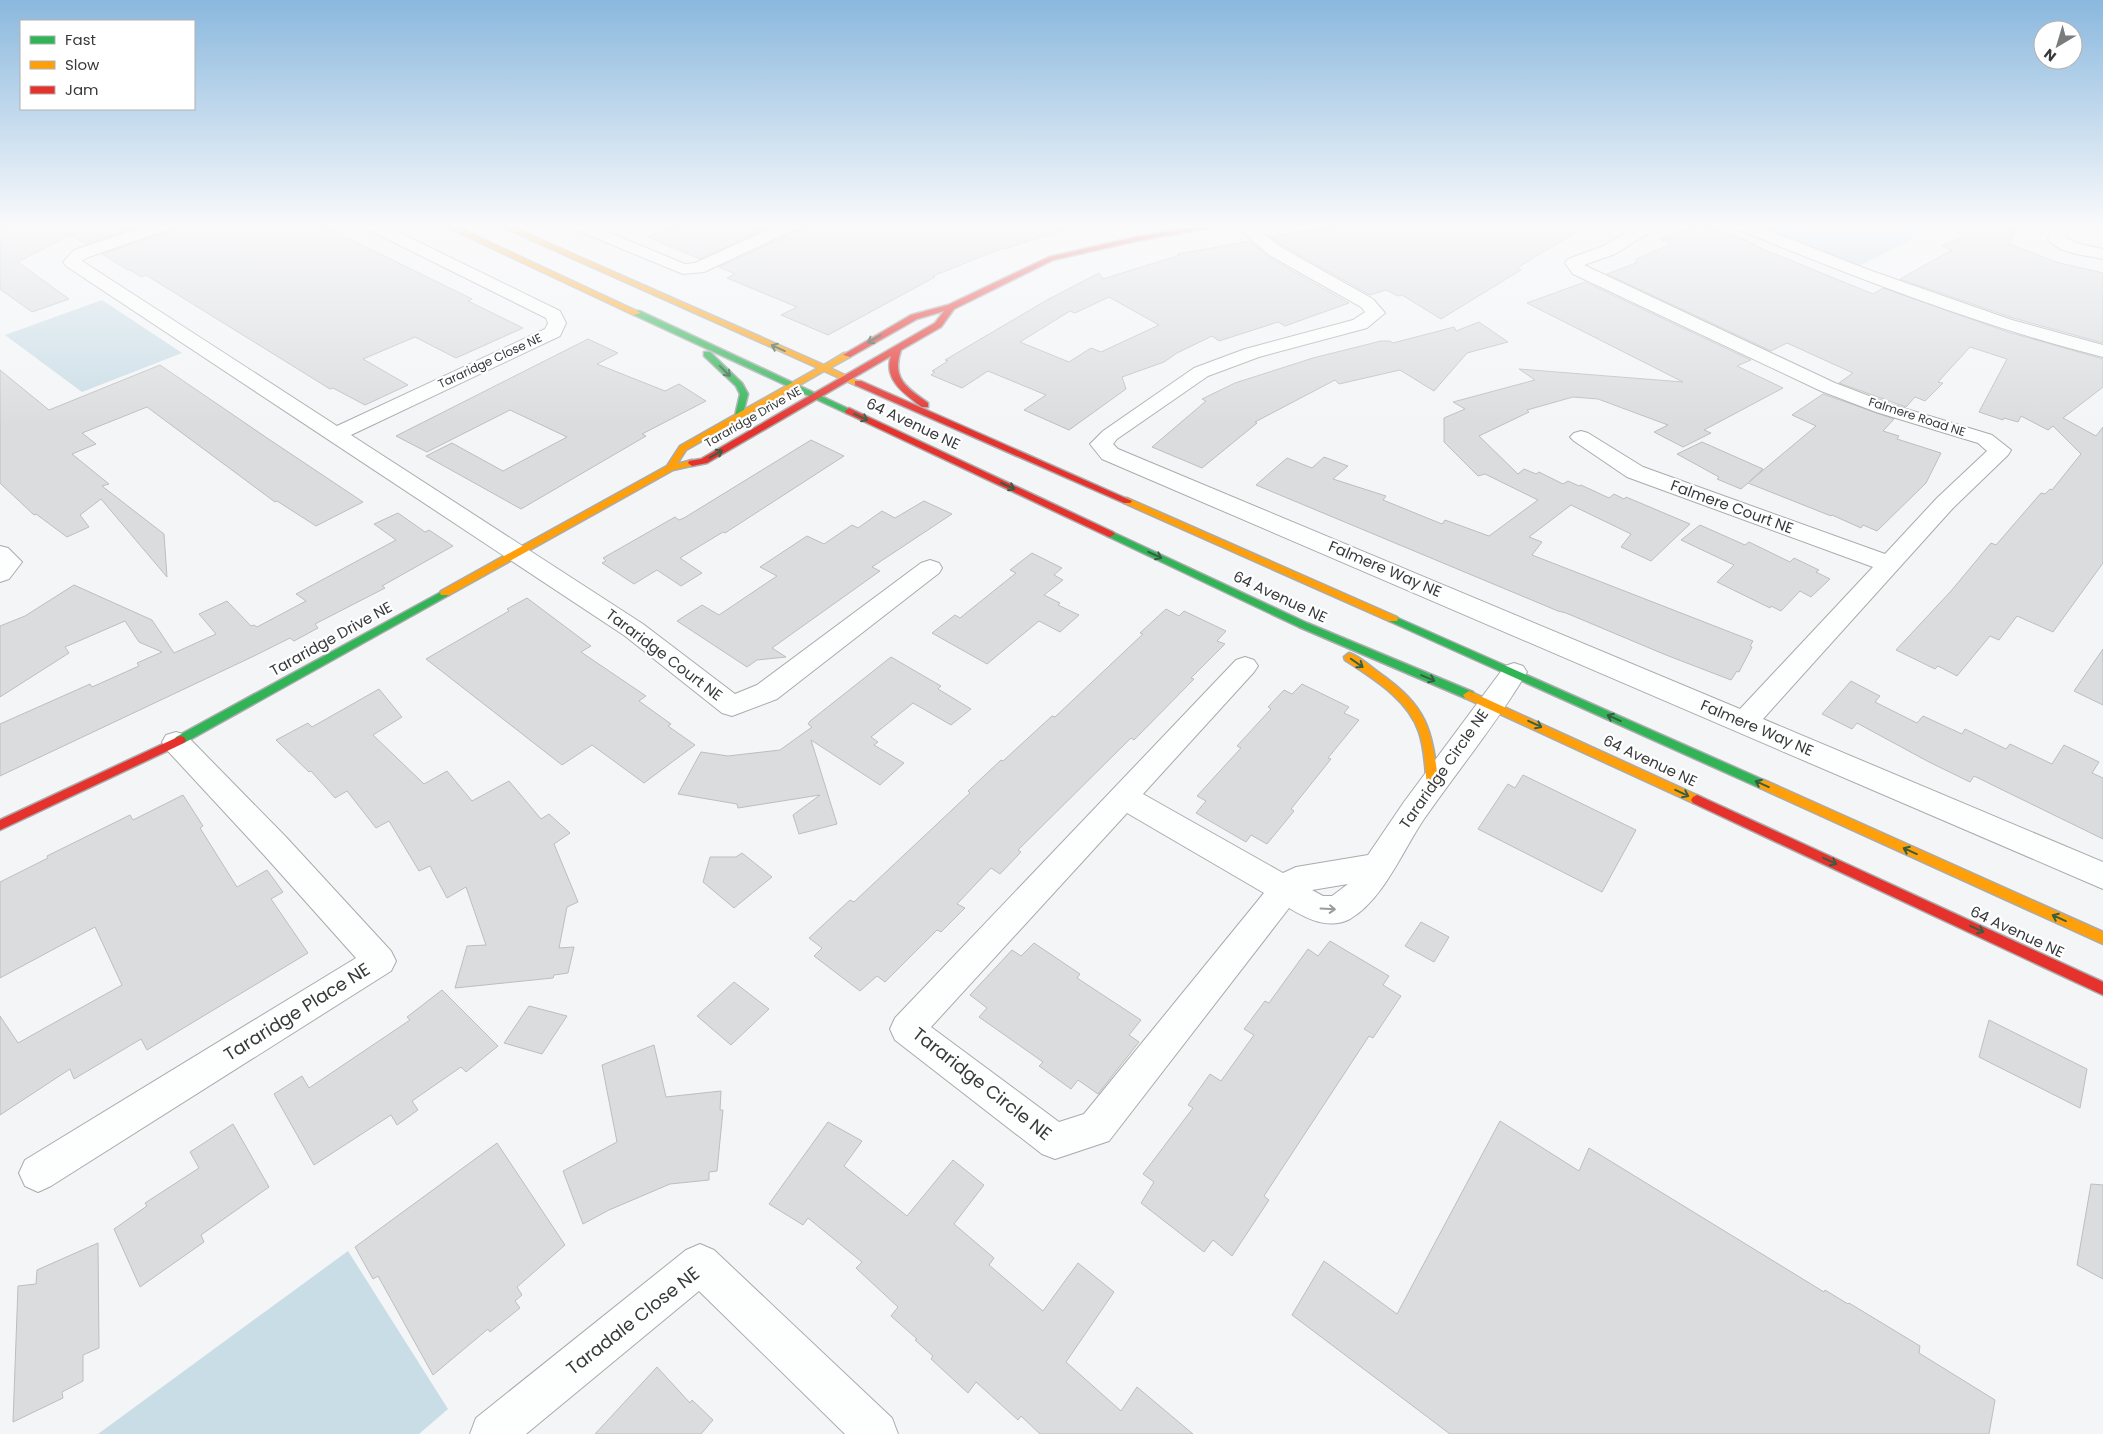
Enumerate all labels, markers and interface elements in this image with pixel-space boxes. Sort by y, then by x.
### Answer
legend [20,20,195,110]
north arrow [2033,20,2083,70]
text: Fast [65,29,96,50]
text: N [2040,44,2060,66]
text: Slow [65,54,100,75]
text: Jam [65,79,99,100]
street label: Tararidge Close NE [435,329,545,392]
one-way arrow [867,334,882,344]
one-way arrow [771,343,786,353]
one-way arrow [719,365,731,377]
street label: Tararidge Drive NE [701,382,804,451]
street label: 64 Avenue NE [863,393,964,455]
street label: Falmere Road NE [1866,393,1968,440]
one-way arrow [853,412,868,422]
one-way arrow [708,449,723,458]
street label: Falmere Court NE [1668,475,1796,538]
one-way arrow [1000,482,1015,491]
street label: Falmere Way NE [1326,535,1445,602]
one-way arrow [1147,551,1162,560]
street label: 64 Avenue NE [1230,566,1331,628]
street label: Tararidge Drive NE [266,596,396,681]
street label: Tararidge Court NE [602,604,727,705]
one-way arrow [1350,658,1364,668]
one-way arrow [1420,673,1435,683]
street label: Falmere Way NE [1698,694,1817,761]
street label: Tararidge Circle NE [1394,704,1493,833]
one-way arrow [1607,712,1622,722]
one-way arrow [1527,720,1542,730]
street label: 64 Avenue NE [1600,730,1701,792]
one-way arrow [1755,779,1770,789]
one-way arrow [1674,788,1689,798]
one-way arrow [1903,846,1918,856]
one-way arrow [1822,856,1837,866]
street label: 64 Avenue NE [1967,901,2068,963]
one-way arrow [1320,905,1336,914]
one-way arrow [2052,913,2067,923]
one-way arrow [1969,925,1984,935]
street label: Tararidge Place NE [219,956,375,1067]
street label: Tararidge Circle NE [907,1021,1057,1146]
street label: Taradale Close NE [561,1261,704,1381]

